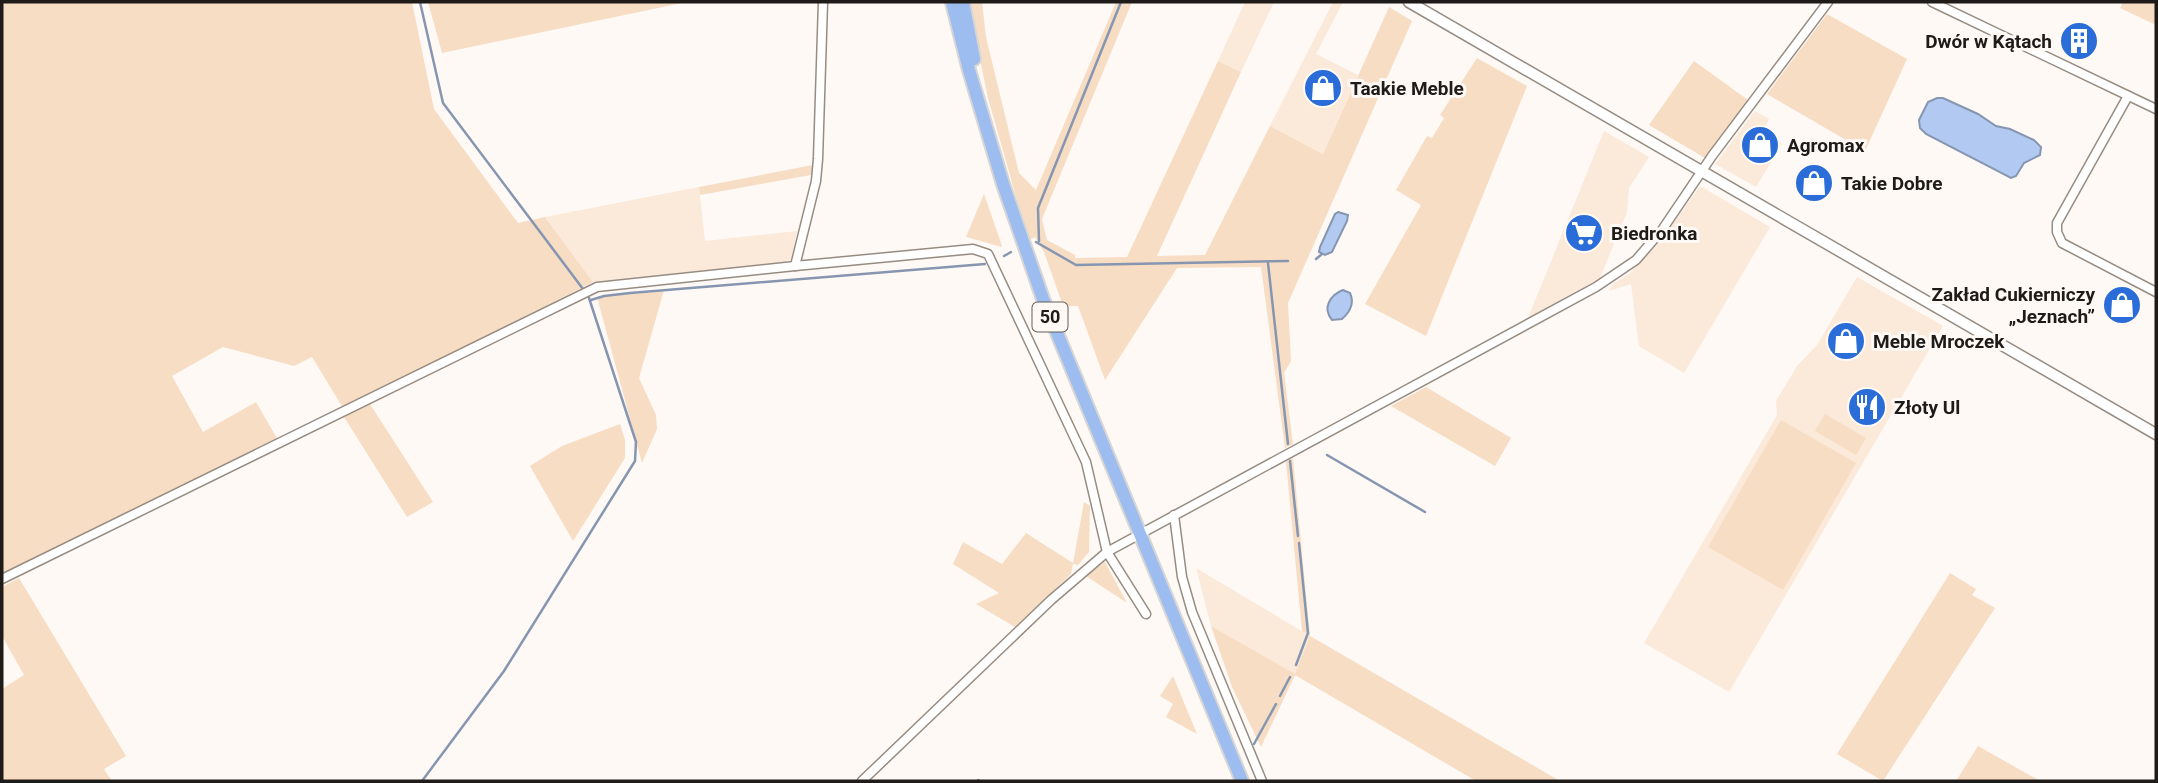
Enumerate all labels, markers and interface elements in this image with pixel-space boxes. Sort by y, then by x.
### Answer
building icon: Dwór w Kątach [2058,20,2100,62]
place label: Dwór w Kątach [1925,30,2052,53]
shop icon: Taakie Meble [1302,67,1344,109]
place label: Taakie Meble [1350,77,1464,100]
shop icon: Agromax [1739,124,1781,166]
place label: Agromax [1787,134,1865,157]
shop icon: Takie Dobre [1793,162,1835,204]
place label: Takie Dobre [1841,172,1943,195]
supermarket icon: Biedronka [1563,212,1605,254]
place label: Biedronka [1611,222,1697,245]
place label: Zakład Cukierniczy „Jeznach” [1931,283,2095,328]
shop icon: Zakład Cukierniczy „Jeznach” [2101,284,2143,326]
road number: 50 [1032,302,1068,332]
shop icon: Meble Mroczek [1825,320,1867,362]
place label: Meble Mroczek [1873,330,2005,353]
restaurant icon: Złoty Ul [1846,386,1888,428]
place label: Złoty Ul [1894,396,1960,419]

